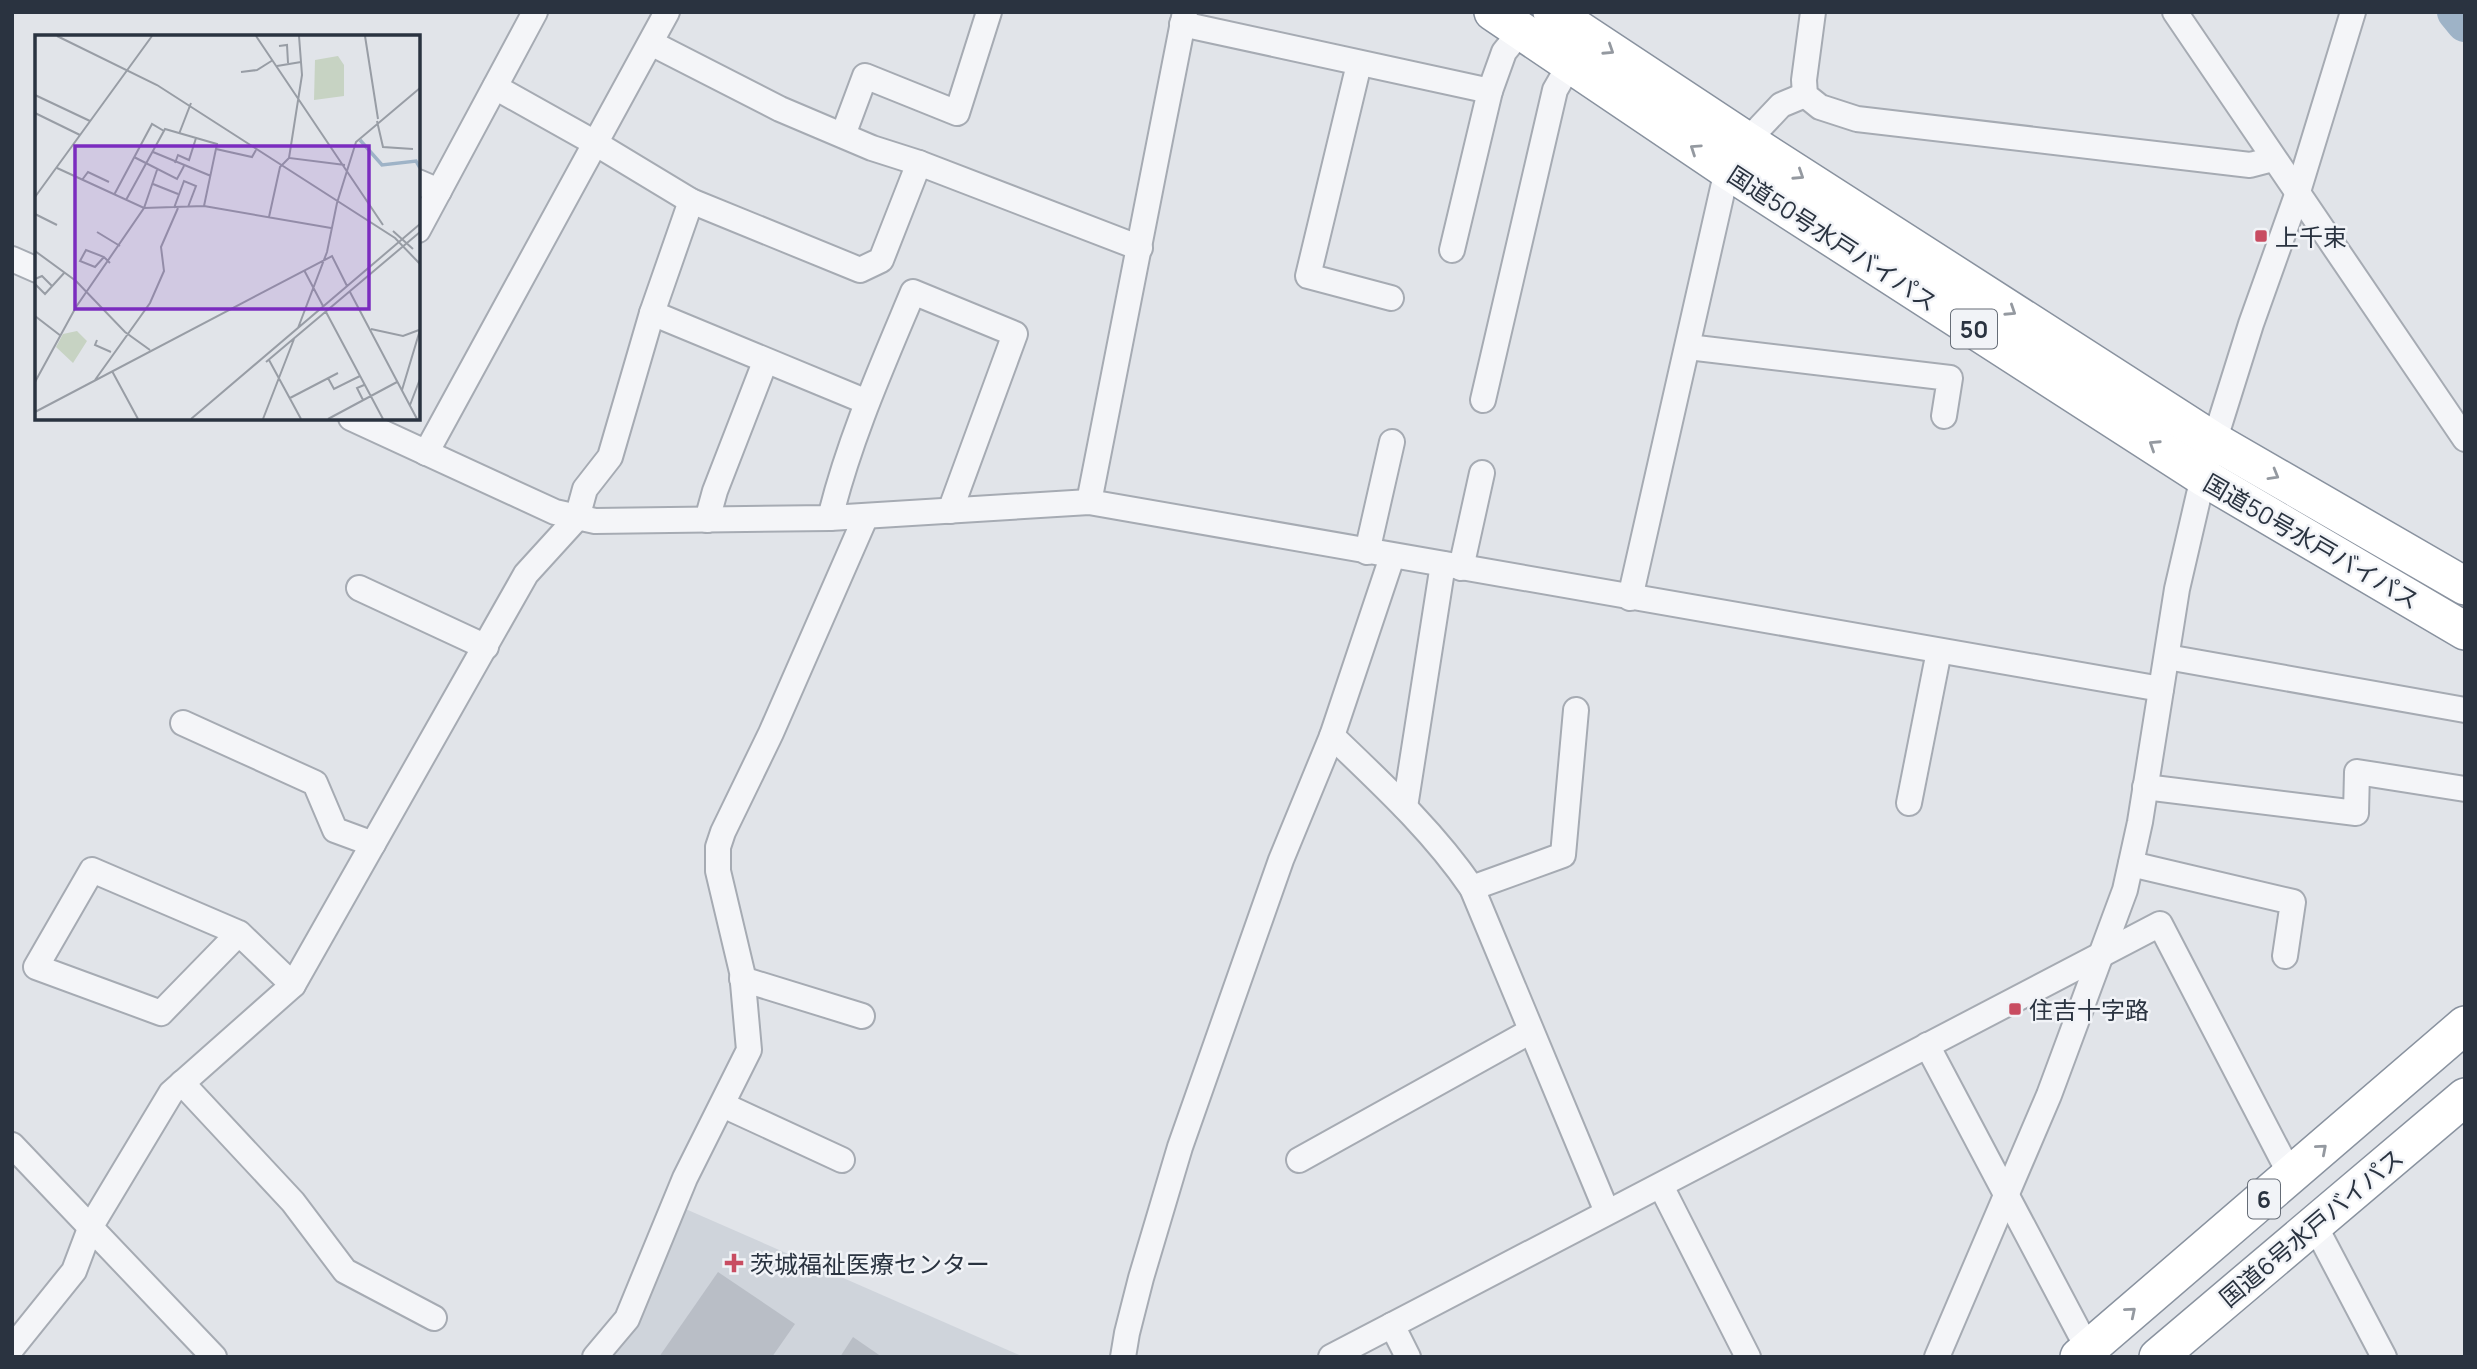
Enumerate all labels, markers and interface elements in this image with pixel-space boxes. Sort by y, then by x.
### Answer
inset map [35,35,420,420]
one-way arrow [1601,42,1614,54]
one-way arrow [1690,145,1703,157]
street label: 国道50号水戸バイパス [1722,158,1944,318]
one-way arrow [1792,166,1805,179]
place label: 上千束 [2275,220,2347,253]
marker: 上千束 [2253,228,2269,244]
one-way arrow [2004,302,2017,315]
road number: 50 [1951,310,1997,348]
one-way arrow [2149,441,2162,453]
street label: 国道50号水戸バイパス [2198,466,2426,616]
one-way arrow [2266,467,2279,480]
place label: 住吉十字路 [2029,993,2149,1026]
marker: 住吉十字路 [2007,1001,2023,1017]
street label: 国道6号水戸バイパス [2212,1140,2410,1314]
one-way arrow [2314,1144,2327,1157]
road number: 6 [2248,1180,2280,1218]
place label: 茨城福祉医療センター [750,1247,990,1280]
marker: 茨城福祉医療センター [724,1253,744,1273]
one-way arrow [2122,1308,2135,1320]

